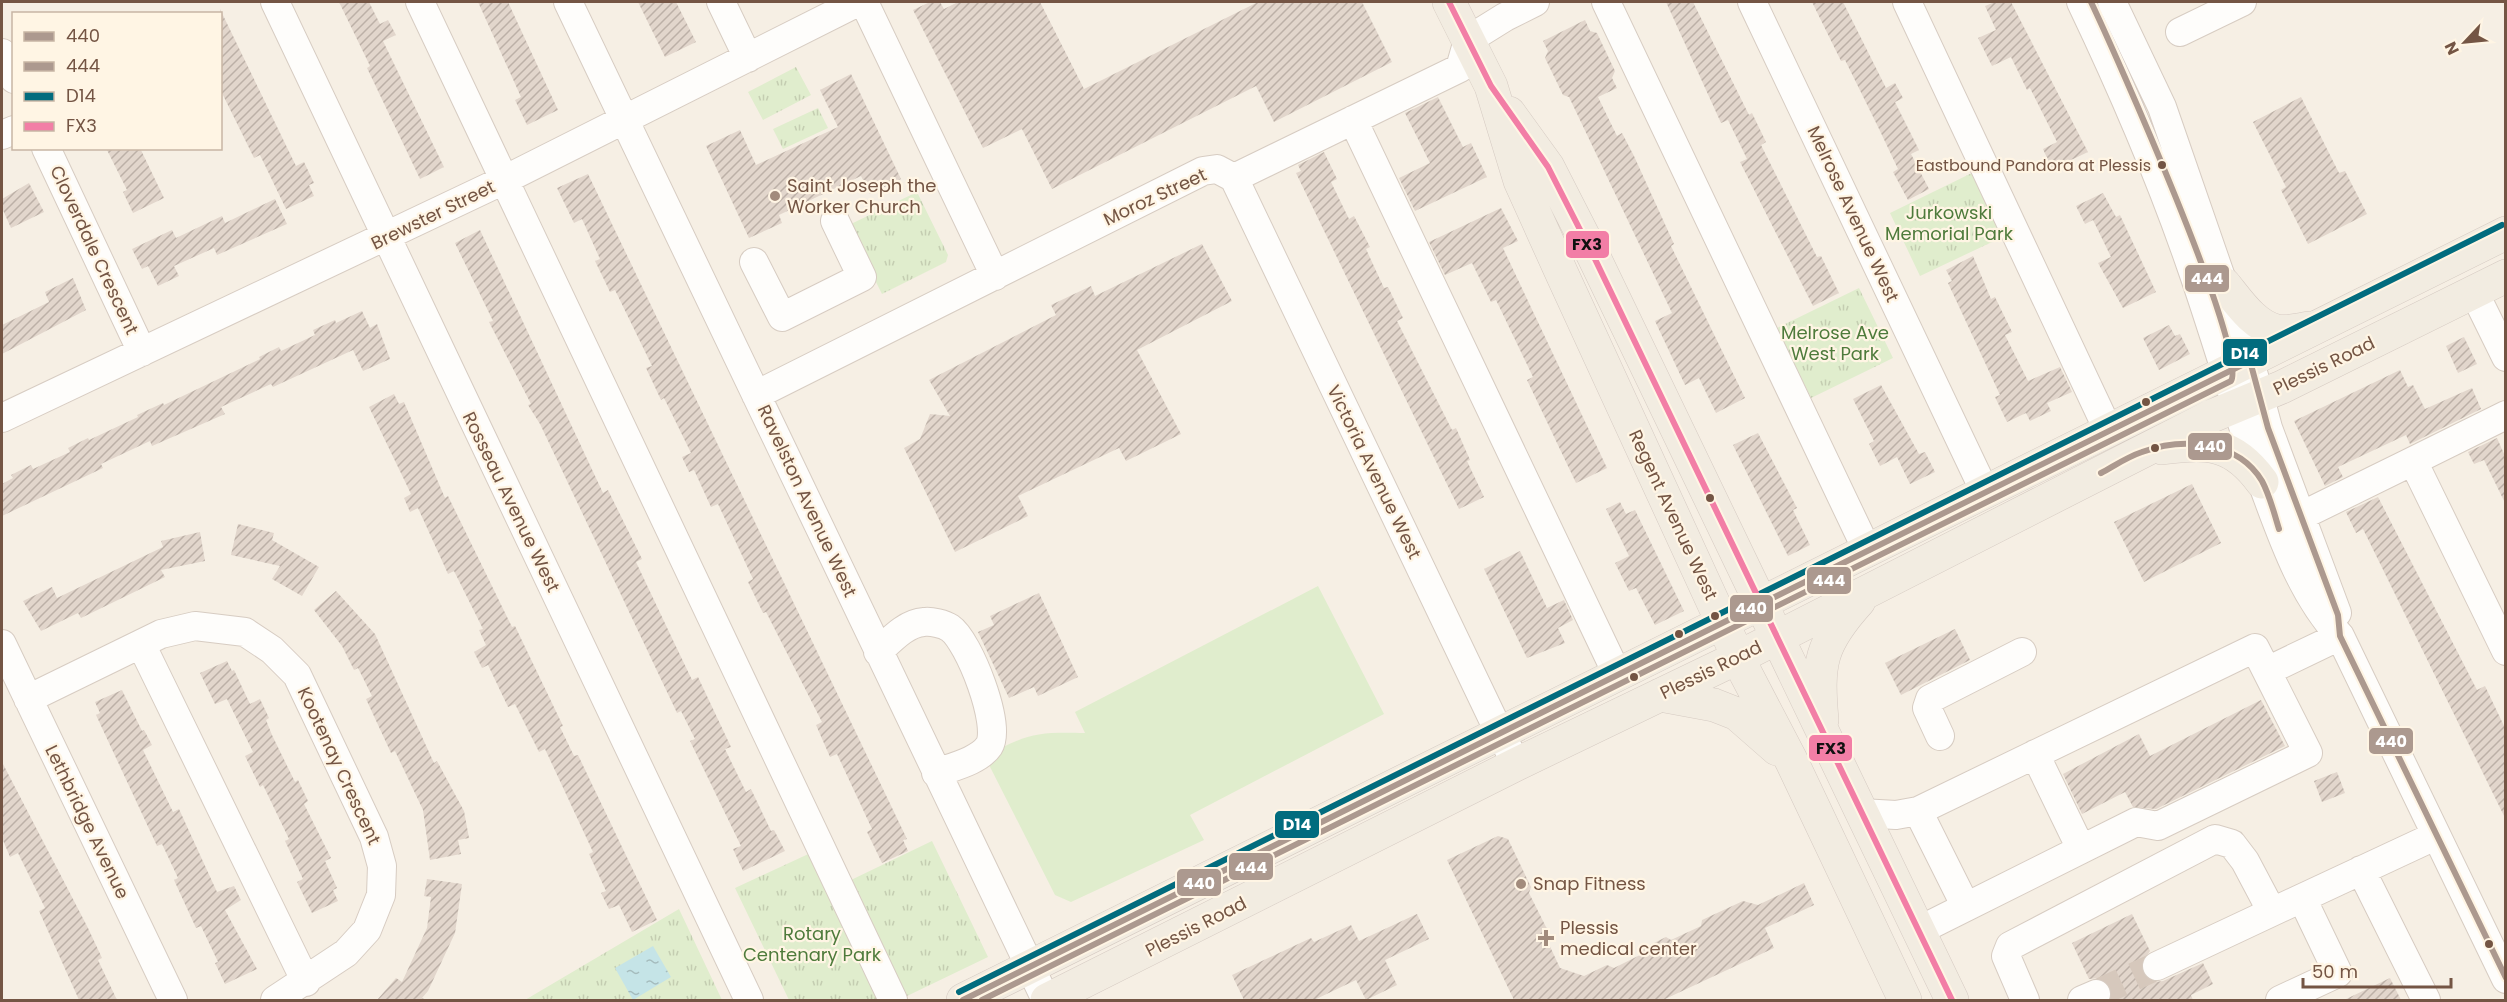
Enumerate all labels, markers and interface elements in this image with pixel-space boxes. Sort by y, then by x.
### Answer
legend [12,12,222,150]
north arrow [2435,12,2495,72]
text: 440 [66,23,100,48]
text: N [2439,38,2465,59]
text: 444 [66,53,100,78]
text: D14 [66,83,96,108]
text: FX3 [66,113,97,138]
street label: Melrose Avenue West [1802,122,1905,306]
place label: Eastbound Pandora at Plessis [1916,154,2151,177]
marker: Eastbound Pandora at Plessis [2156,159,2168,171]
street label: Cloverdale Crescent [44,161,145,338]
street label: Moroz Street [1099,162,1210,231]
place label: Saint Joseph the Worker Church [787,173,936,219]
street label: Brewster Street [367,174,499,255]
marker: Saint Joseph the Worker Church [768,189,782,203]
park label: Jurkowski Memorial Park [1885,200,2014,246]
line badge: FX3 [1565,230,1610,259]
text: FX3 [1572,233,1602,256]
line badge: 444 [2184,264,2230,293]
text: 444 [2191,267,2223,290]
park label: Melrose Ave West Park [1781,320,1889,366]
street label: Plessis Road [2269,330,2379,401]
line badge: D14 [2222,338,2268,367]
text: D14 [2231,342,2259,365]
street label: Victoria Avenue West [1321,381,1428,563]
unlabelled marker [2140,396,2152,408]
street label: Ravelston Avenue West [752,400,863,601]
street label: Rosseau Avenue West [457,407,566,596]
street label: Regent Avenue West [1623,425,1724,604]
line badge: 440 [2187,432,2233,461]
text: 440 [2194,435,2226,458]
unlabelled marker [2149,442,2161,454]
unlabelled marker [1704,492,1716,504]
line badge: 444 [1806,566,1852,595]
text: 444 [1813,569,1845,592]
line badge: 440 [1729,594,1774,623]
text: 440 [1735,597,1767,620]
unlabelled marker [1709,610,1721,622]
unlabelled marker [1673,628,1685,640]
street label: Plessis Road [1656,634,1766,705]
unlabelled marker [1628,671,1640,683]
street label: Kootenay Crescent [292,683,387,849]
line badge: 440 [2368,727,2414,755]
text: 440 [2375,730,2407,753]
line badge: FX3 [1808,734,1853,762]
text: FX3 [1816,737,1846,760]
street label: Lethbridge Avenue [39,741,136,903]
line badge: D14 [1274,810,1320,839]
text: D14 [1283,813,1311,836]
line badge: 444 [1228,852,1274,881]
text: 444 [1235,856,1267,879]
line badge: 440 [1176,868,1222,897]
place label: Snap Fitness [1533,871,1646,896]
text: 440 [1183,872,1215,895]
marker: Snap Fitness [1514,877,1528,891]
street label: Plessis Road [1141,890,1251,963]
place label: Plessis medical center [1560,915,1697,961]
park label: Rotary Centenary Park [743,921,882,967]
marker: Plessis medical center [1537,929,1555,947]
unlabelled marker [2483,938,2495,950]
scale bar [2303,951,2452,989]
text: 50 m [2312,959,2358,984]

